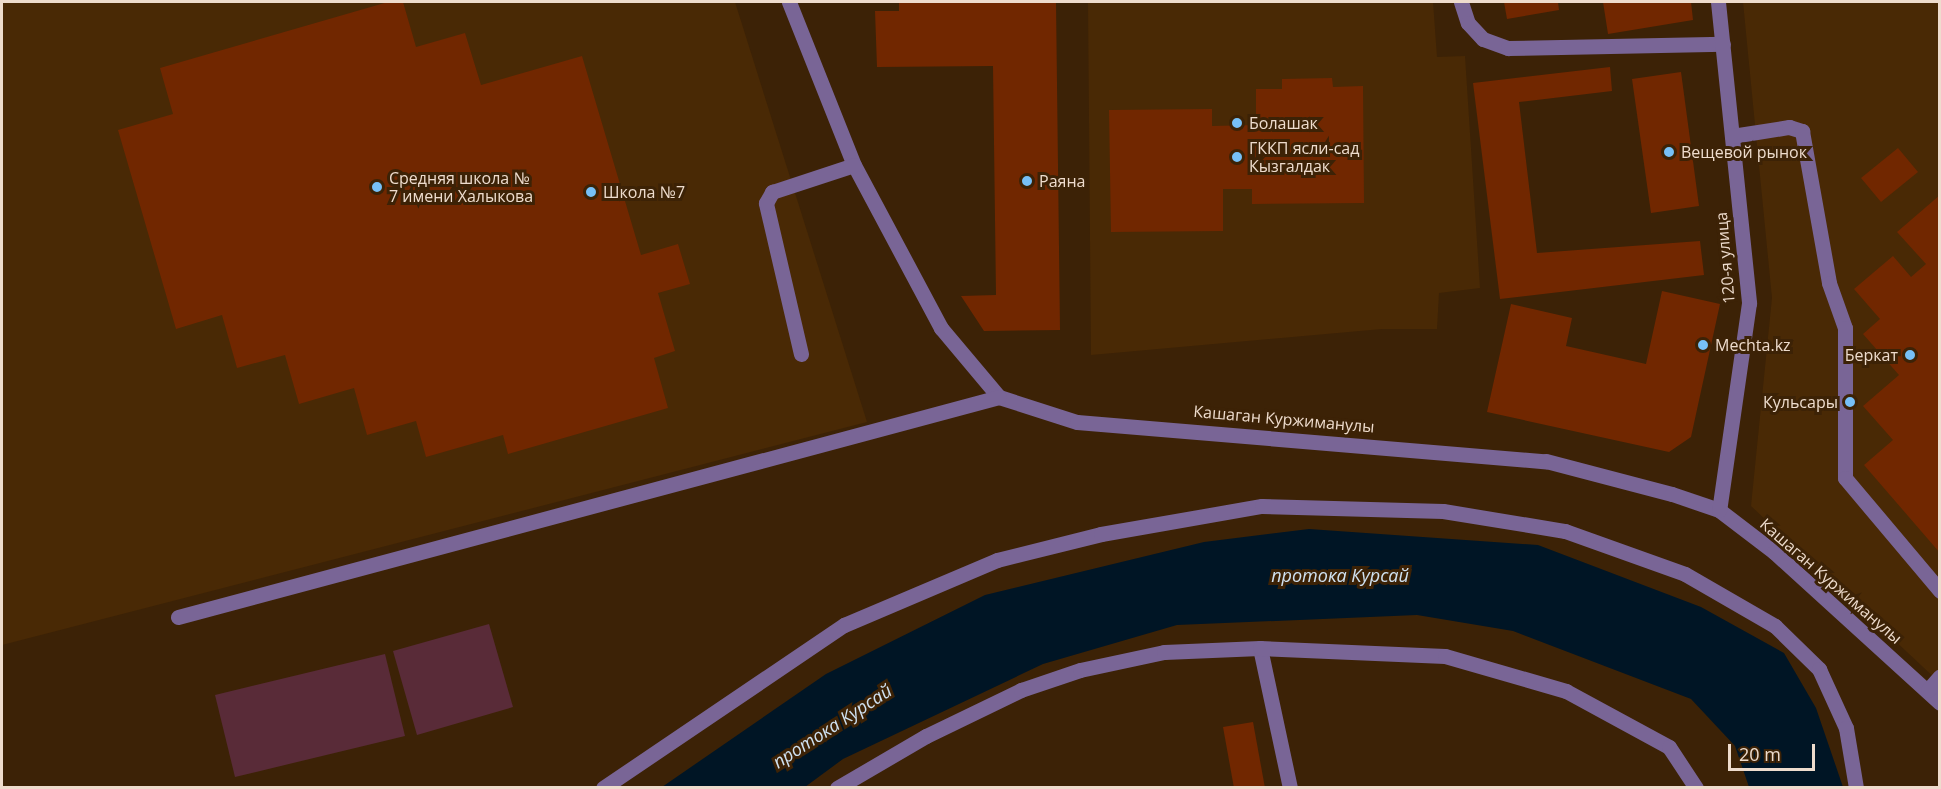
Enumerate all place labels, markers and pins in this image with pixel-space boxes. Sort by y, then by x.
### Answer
place label: Болашак [1249,113,1318,133]
marker: Болашак [1230,116,1244,130]
place label: ГККП ясли-сад Кызгалдак [1249,138,1359,176]
place label: Вещевой рынок [1681,142,1807,162]
marker: Вещевой рынок [1662,145,1676,159]
marker: ГККП ясли-сад Кызгалдак [1230,150,1244,164]
place label: Средняя школа № 7 имени Халыкова [389,168,533,206]
place label: Раяна [1039,171,1085,191]
marker: Раяна [1020,174,1034,188]
marker: Средняя школа № 7 имени Халыкова [370,180,384,194]
place label: Школа №7 [603,182,685,202]
marker: Школа №7 [584,185,598,199]
place label: Mechta.kz [1715,335,1791,355]
marker: Mechta.kz [1696,338,1710,352]
place label: Беркат [1845,345,1898,365]
marker: Беркат [1903,348,1917,362]
place label: Кульсары [1763,392,1838,412]
marker: Кульсары [1843,395,1857,409]

